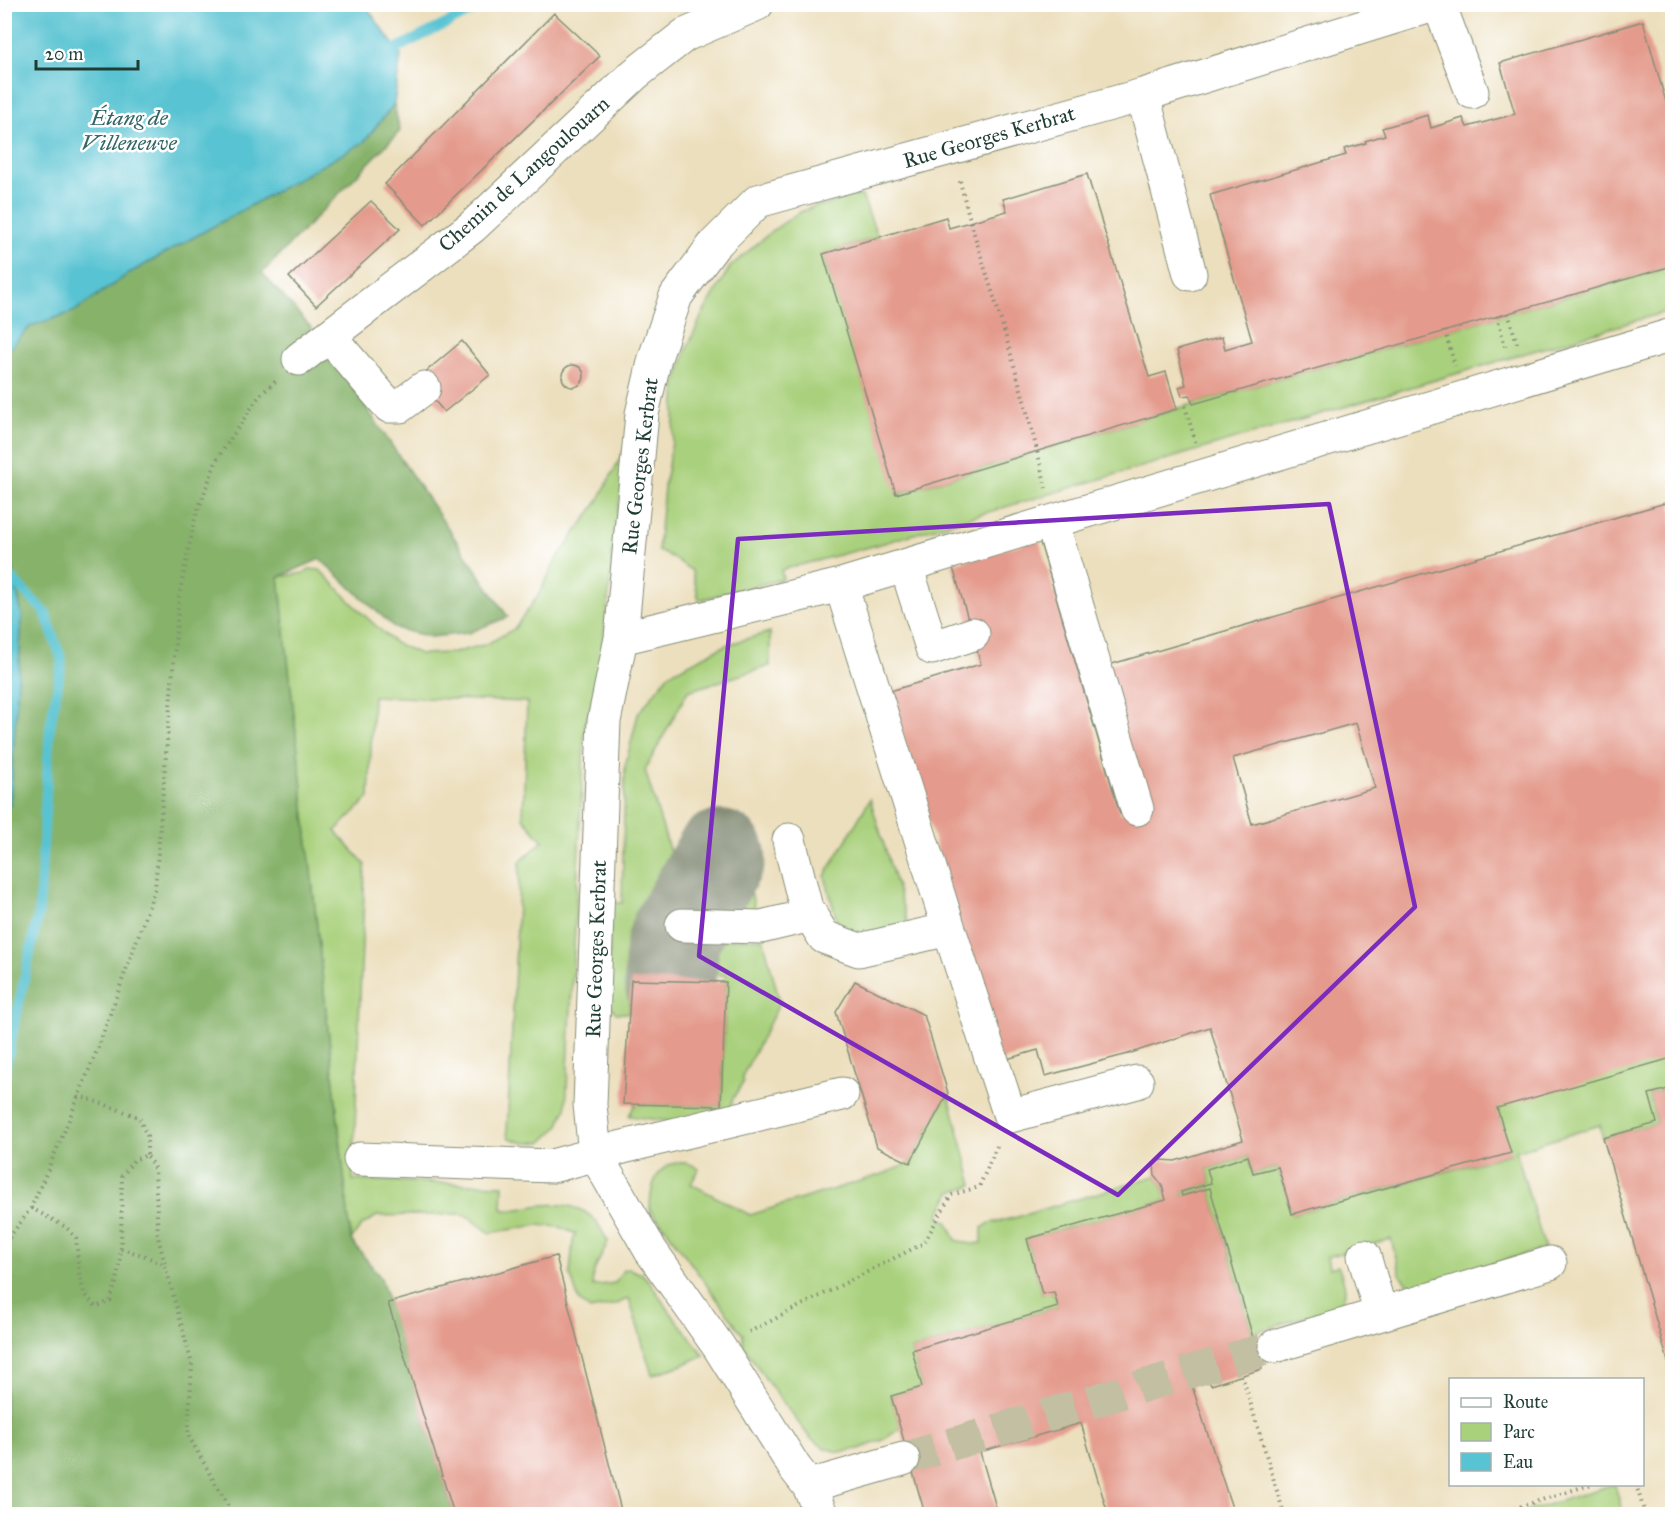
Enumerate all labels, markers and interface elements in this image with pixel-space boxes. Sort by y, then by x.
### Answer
scale bar [36,33,138,71]
text: 20 m [45,43,83,65]
street label: Chemin de Langoulouarn [433,90,615,258]
street label: Rue Georges Kerbrat [900,100,1079,174]
water label: Étang de Villeneuve [81,104,178,156]
street label: Rue Georges Kerbrat [616,376,664,556]
street label: Rue Georges Kerbrat [580,859,612,1038]
legend [1449,1378,1644,1486]
text: Route [1503,1391,1548,1413]
text: Parc [1503,1421,1535,1443]
text: Eau [1503,1451,1533,1473]

